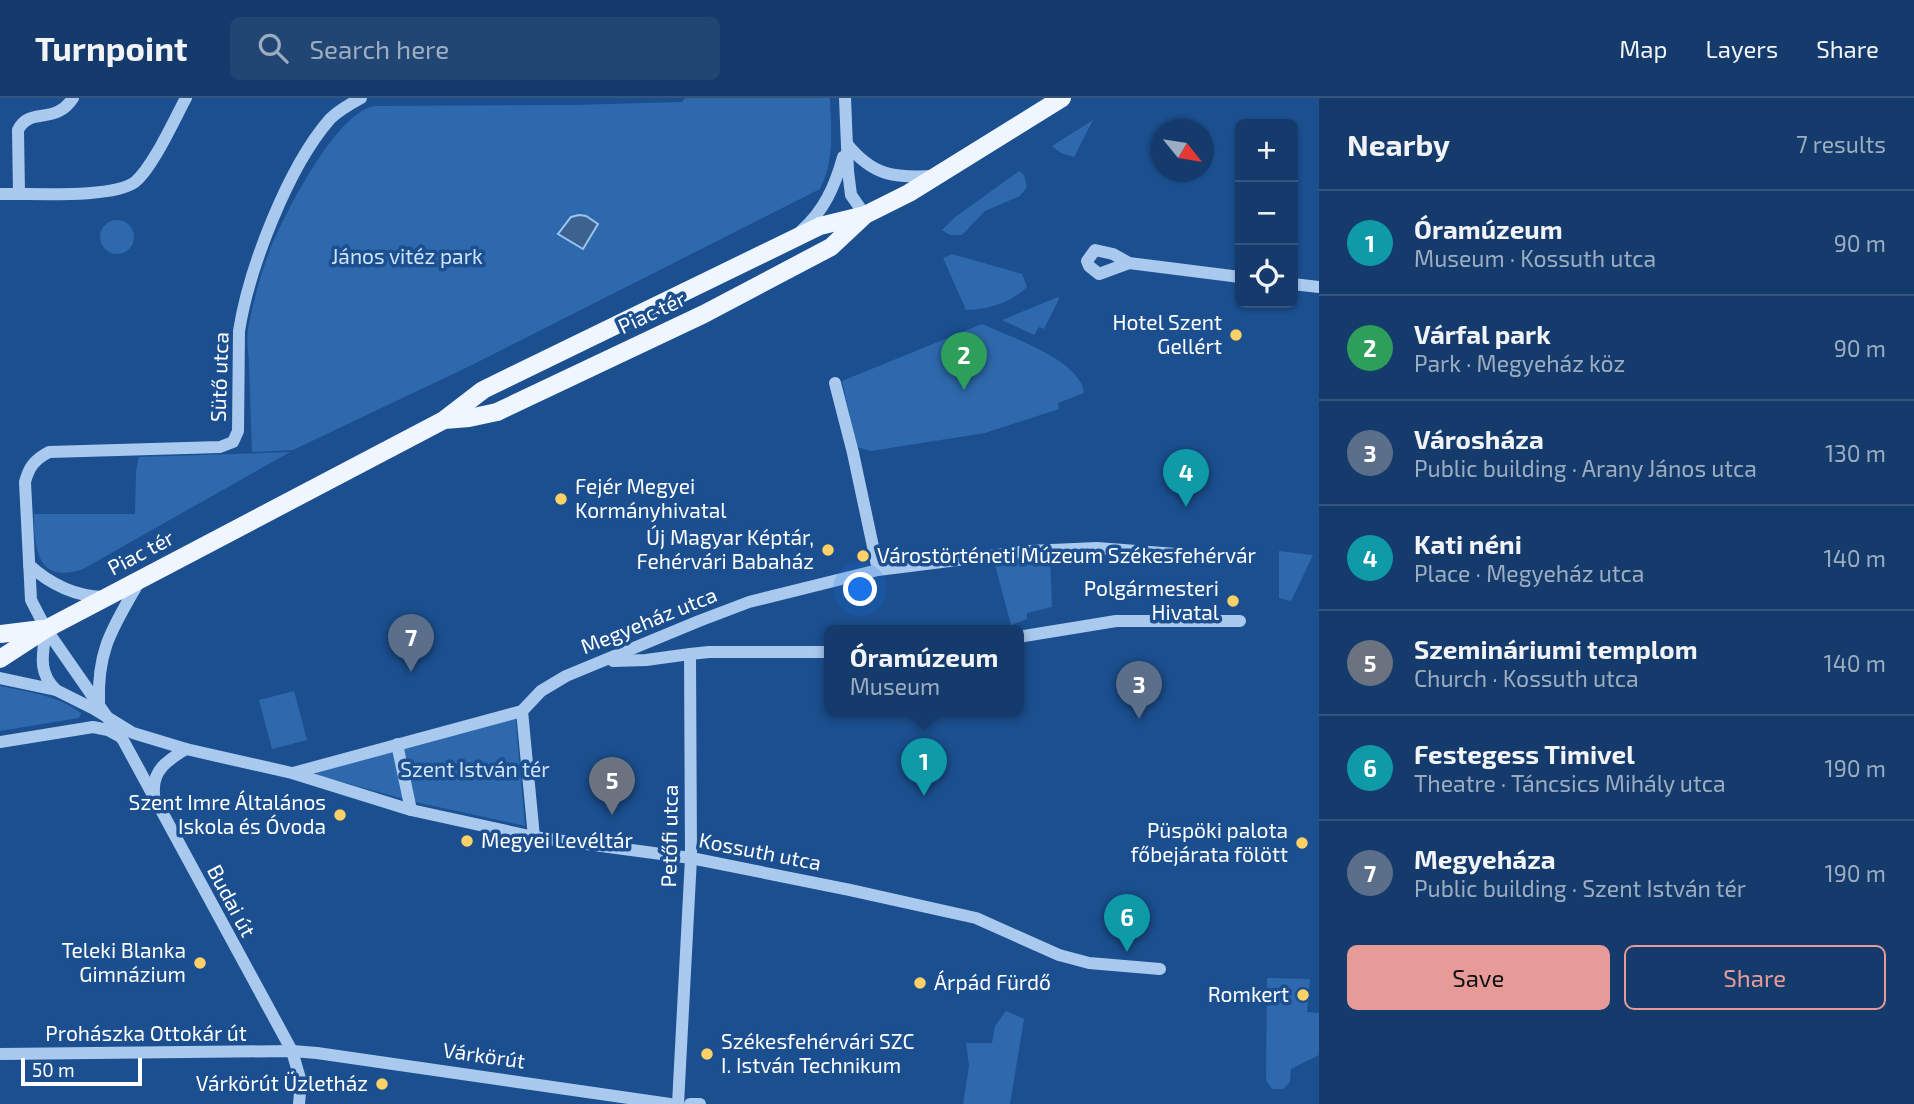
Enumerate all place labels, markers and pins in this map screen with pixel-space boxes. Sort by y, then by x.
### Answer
place label: Hotel Szent Gellért [1112,309,1222,358]
marker: Hotel Szent Gellért [1228,327,1244,343]
pin: 2 [941,332,987,390]
pin: 4 [1163,449,1209,507]
place label: Fejér Megyei Kormányhivatal [575,473,727,522]
marker: Fejér Megyei Kormányhivatal [553,491,569,507]
place label: Új Magyar Képtár, Fehérvári Babaház [636,524,814,573]
marker: Új Magyar Képtár, Fehérvári Babaház [820,542,836,558]
place label: Várostörténeti Múzeum Székesfehérvár [877,542,1256,567]
marker: Várostörténeti Múzeum Székesfehérvár [855,548,871,564]
place label: Polgármesteri Hivatal [1084,575,1220,624]
marker: Polgármesteri Hivatal [1225,593,1241,609]
pin: 7 [388,614,434,672]
pin: 3 [1116,661,1162,719]
pin: 1 [901,738,947,796]
pin: 5 [589,757,635,815]
place label: Szent Imre Általános Iskola és Óvoda [129,789,326,838]
marker: Szent Imre Általános Iskola és Óvoda [332,807,348,823]
place label: Püspöki palota főbejárata fölött [1131,817,1288,867]
place label: Megyei Levéltár [481,827,633,852]
marker: Megyei Levéltár [459,833,475,849]
marker: Püspöki palota főbejárata fölött [1294,835,1310,851]
pin: 6 [1104,894,1150,952]
place label: Teleki Blanka Gimnázium [62,937,186,986]
marker: Teleki Blanka Gimnázium [192,955,208,971]
place label: Árpád Fürdő [934,969,1051,994]
marker: Árpád Fürdő [912,975,928,991]
place label: Romkert [1208,981,1289,1006]
marker: Romkert [1295,987,1311,1003]
place label: Székesfehérvári SZC I. István Technikum [721,1028,914,1077]
marker: Székesfehérvári SZC I. István Technikum [699,1046,715,1062]
place label: Várkörút Üzletház [196,1070,368,1095]
marker: Várkörút Üzletház [374,1076,390,1092]

